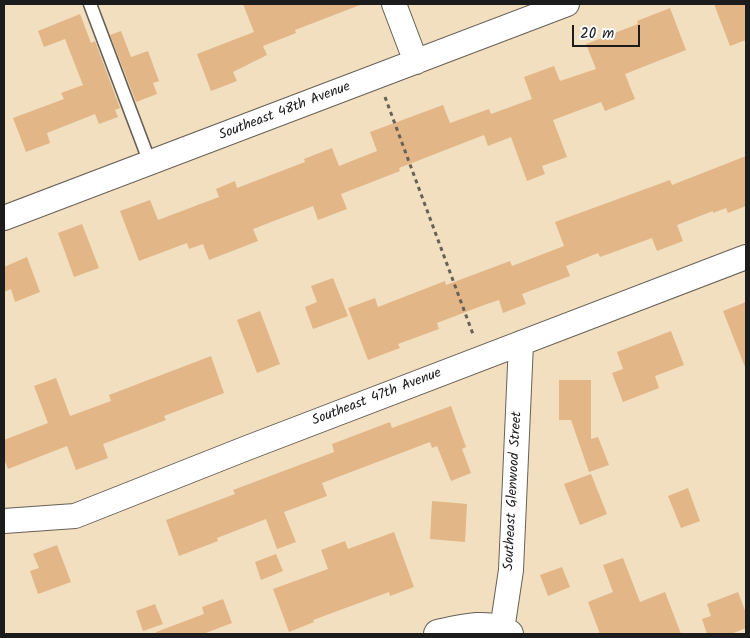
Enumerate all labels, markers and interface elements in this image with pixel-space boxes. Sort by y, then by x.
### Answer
scale bar [575,15,642,47]
text: 20 m [580,22,614,46]
street label: Southeast 48th Avenue [217,79,353,145]
street label: Southeast 47th Avenue [310,366,444,430]
street label: Southeast Glenwood Street [501,411,527,571]

